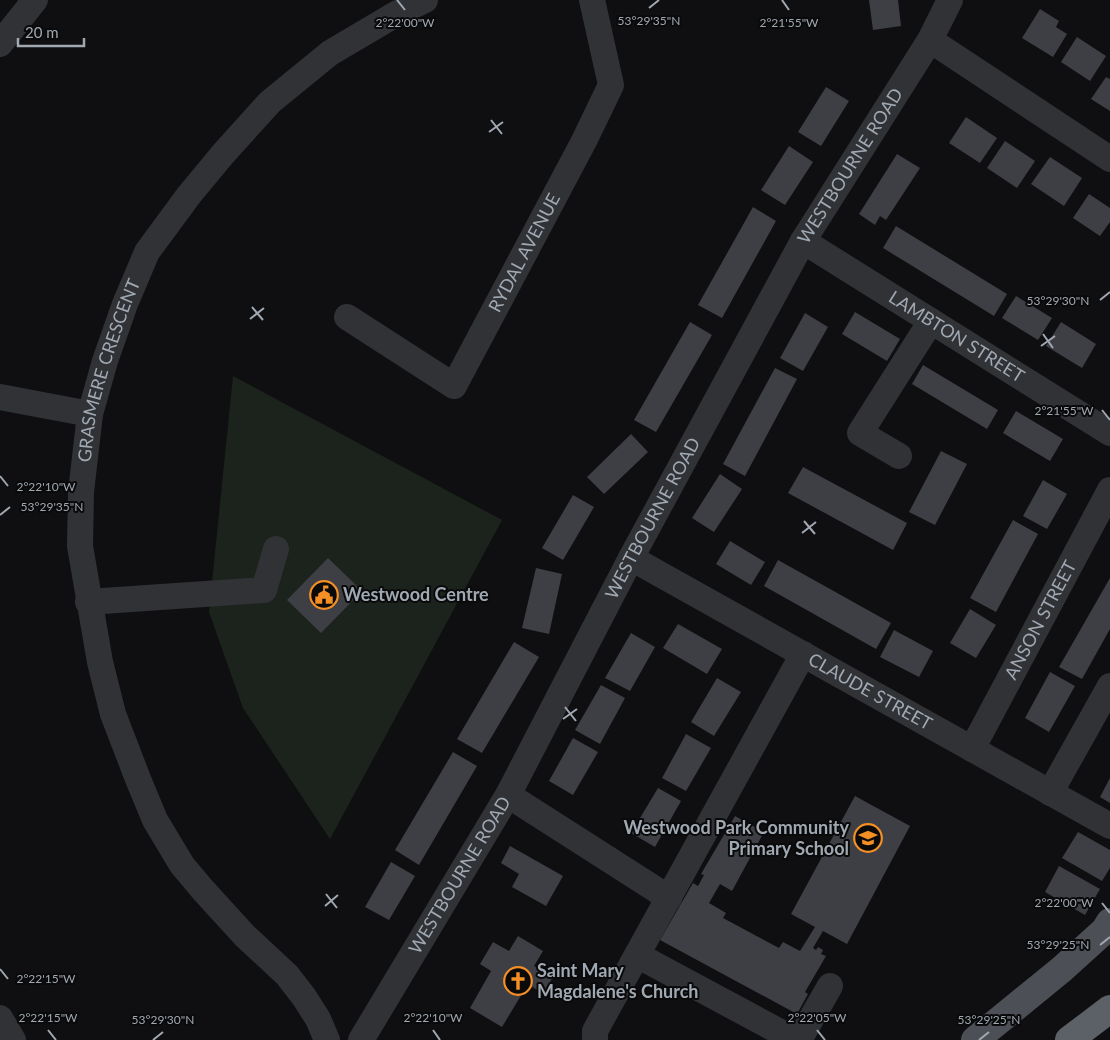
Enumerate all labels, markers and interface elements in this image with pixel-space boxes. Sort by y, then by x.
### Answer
text: 53°29'35"N [618,13,680,28]
scale bar [18,15,84,47]
text: 2°22'00"W [375,15,435,30]
text: 2°21'55"W [759,15,819,30]
text: 20 m [25,23,59,41]
street label: WESTBOURNE ROAD [792,84,907,247]
street label: RYDAL AVENUE [483,189,564,316]
street label: GRASMERE CRESCENT [73,275,145,463]
street label: LAMBTON STREET [885,286,1029,387]
text: 53°29'30"N [1027,293,1089,308]
text: 2°21'55"W [1034,403,1094,418]
street label: WESTBOURNE ROAD [600,433,704,602]
text: 2°22'10"W [16,479,76,494]
text: 53°29'35"N [21,499,83,514]
street label: ANSON STREET [999,556,1081,683]
public building icon: Westwood Centre [309,580,339,610]
place label: Westwood Centre [343,583,489,605]
street label: CLAUDE STREET [805,648,937,734]
street label: WESTBOURNE ROAD [403,792,515,958]
place label: Westwood Park Community Primary School [623,816,849,859]
school or university icon: Westwood Park Community Primary School [853,823,883,853]
text: 2°22'00"W [1034,895,1094,910]
text: 53°29'25"N [1027,937,1089,952]
place label: Saint Mary Magdalene's Church [537,959,699,1002]
church icon: Saint Mary Magdalene's Church [503,966,533,996]
text: 2°22'15"W [16,971,76,986]
text: 2°22'15"W [18,1010,78,1025]
text: 2°22'10"W [403,1010,463,1025]
text: 2°22'05"W [787,1010,847,1025]
text: 53°29'30"N [132,1012,194,1027]
text: 53°29'25"N [958,1012,1020,1027]

